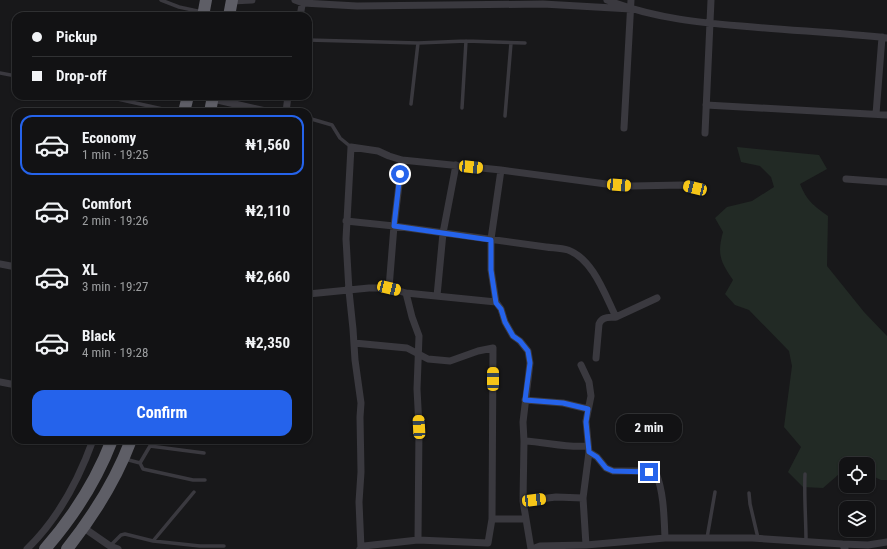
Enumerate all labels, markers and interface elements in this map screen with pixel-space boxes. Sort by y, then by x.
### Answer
text: Pickup [56,28,97,46]
text: Drop-off [56,67,107,85]
icon: car [34,127,70,163]
text: Economy [82,129,136,147]
text: ₦1,560 [245,136,290,154]
text: 1 min · 19:25 [82,147,148,162]
car [458,160,484,174]
route start [391,165,409,183]
car [607,178,631,192]
car [682,179,708,197]
icon: car [34,193,70,229]
text: Comfort [82,195,131,213]
text: ₦2,110 [245,202,290,220]
text: 2 min · 19:26 [82,213,148,228]
icon: car [34,259,70,295]
text: XL [82,261,98,279]
text: ₦2,660 [245,268,290,286]
text: 3 min · 19:27 [82,279,148,294]
car [376,279,402,297]
icon: car [34,325,70,361]
text: Black [82,327,115,345]
text: ₦2,350 [245,334,290,352]
text: 4 min · 19:28 [82,345,148,360]
car [487,367,499,391]
button: Confirm [32,390,292,436]
callout: 2 min [616,414,682,442]
car [412,415,426,439]
text: 2 min [635,420,663,435]
map controls [839,457,875,537]
button: locate [839,457,875,493]
route end [640,463,658,481]
car [521,493,547,507]
button: layers [839,501,875,537]

